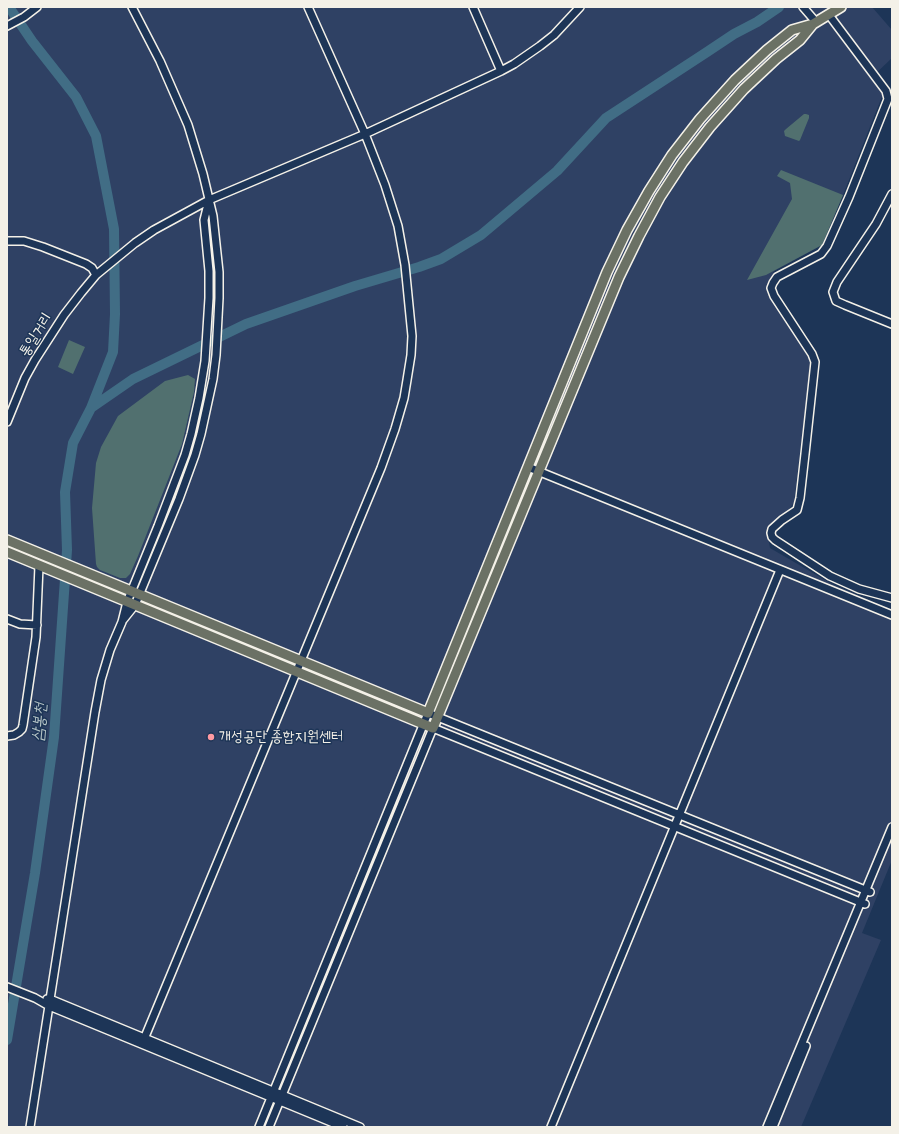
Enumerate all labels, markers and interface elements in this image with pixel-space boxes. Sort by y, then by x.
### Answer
street label: 통일거리 [16,310,56,360]
water label: 삼봉천 [29,702,51,742]
place label: 개성공단 종합지원센터 [219,728,343,746]
marker: 개성공단 종합지원센터 [206,732,216,742]

